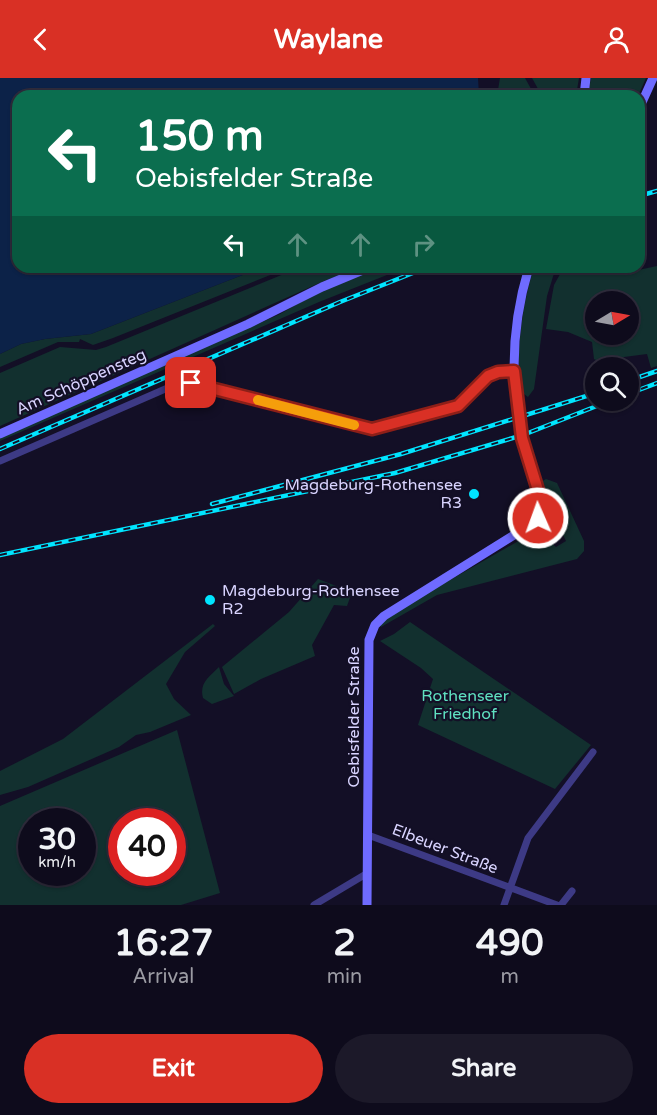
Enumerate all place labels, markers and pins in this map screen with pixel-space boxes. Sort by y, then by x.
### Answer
pin [165,357,216,408]
place label: Magdeburg-Rothensee R3 [284,475,462,513]
marker: Magdeburg-Rothensee R3 [467,487,481,501]
place label: Magdeburg-Rothensee R2 [222,581,400,619]
marker: Magdeburg-Rothensee R2 [203,593,217,607]

